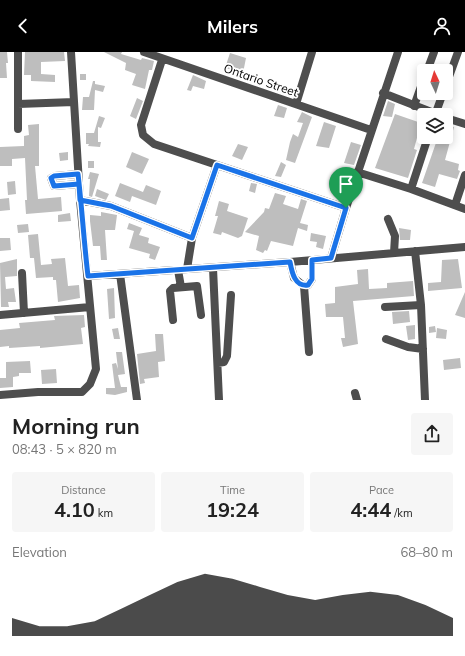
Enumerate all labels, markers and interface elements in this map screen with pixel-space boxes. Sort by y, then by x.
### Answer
icon: back [12,15,34,37]
text: Milers [207,15,258,38]
icon: person [431,15,453,37]
street label: Ontario Street [222,60,300,100]
north arrow [417,64,453,100]
map controls [417,64,453,144]
button: layers [417,108,453,144]
pin [329,167,363,208]
icon: arrive [335,173,357,195]
text: Morning run [12,412,140,440]
button: share [411,413,453,455]
text: 08:43 · 5 × 820 m [12,441,117,457]
text: Distance [61,483,106,497]
text: Time [220,483,245,497]
text: Pace [369,483,394,497]
text: 4.10 [54,497,95,522]
text: 19:24 [206,497,259,522]
text: 4:44 [350,497,391,522]
text: km [95,506,113,520]
text: /km [391,506,413,520]
text: Elevation [12,544,67,560]
text: 68–80 m [400,544,453,560]

